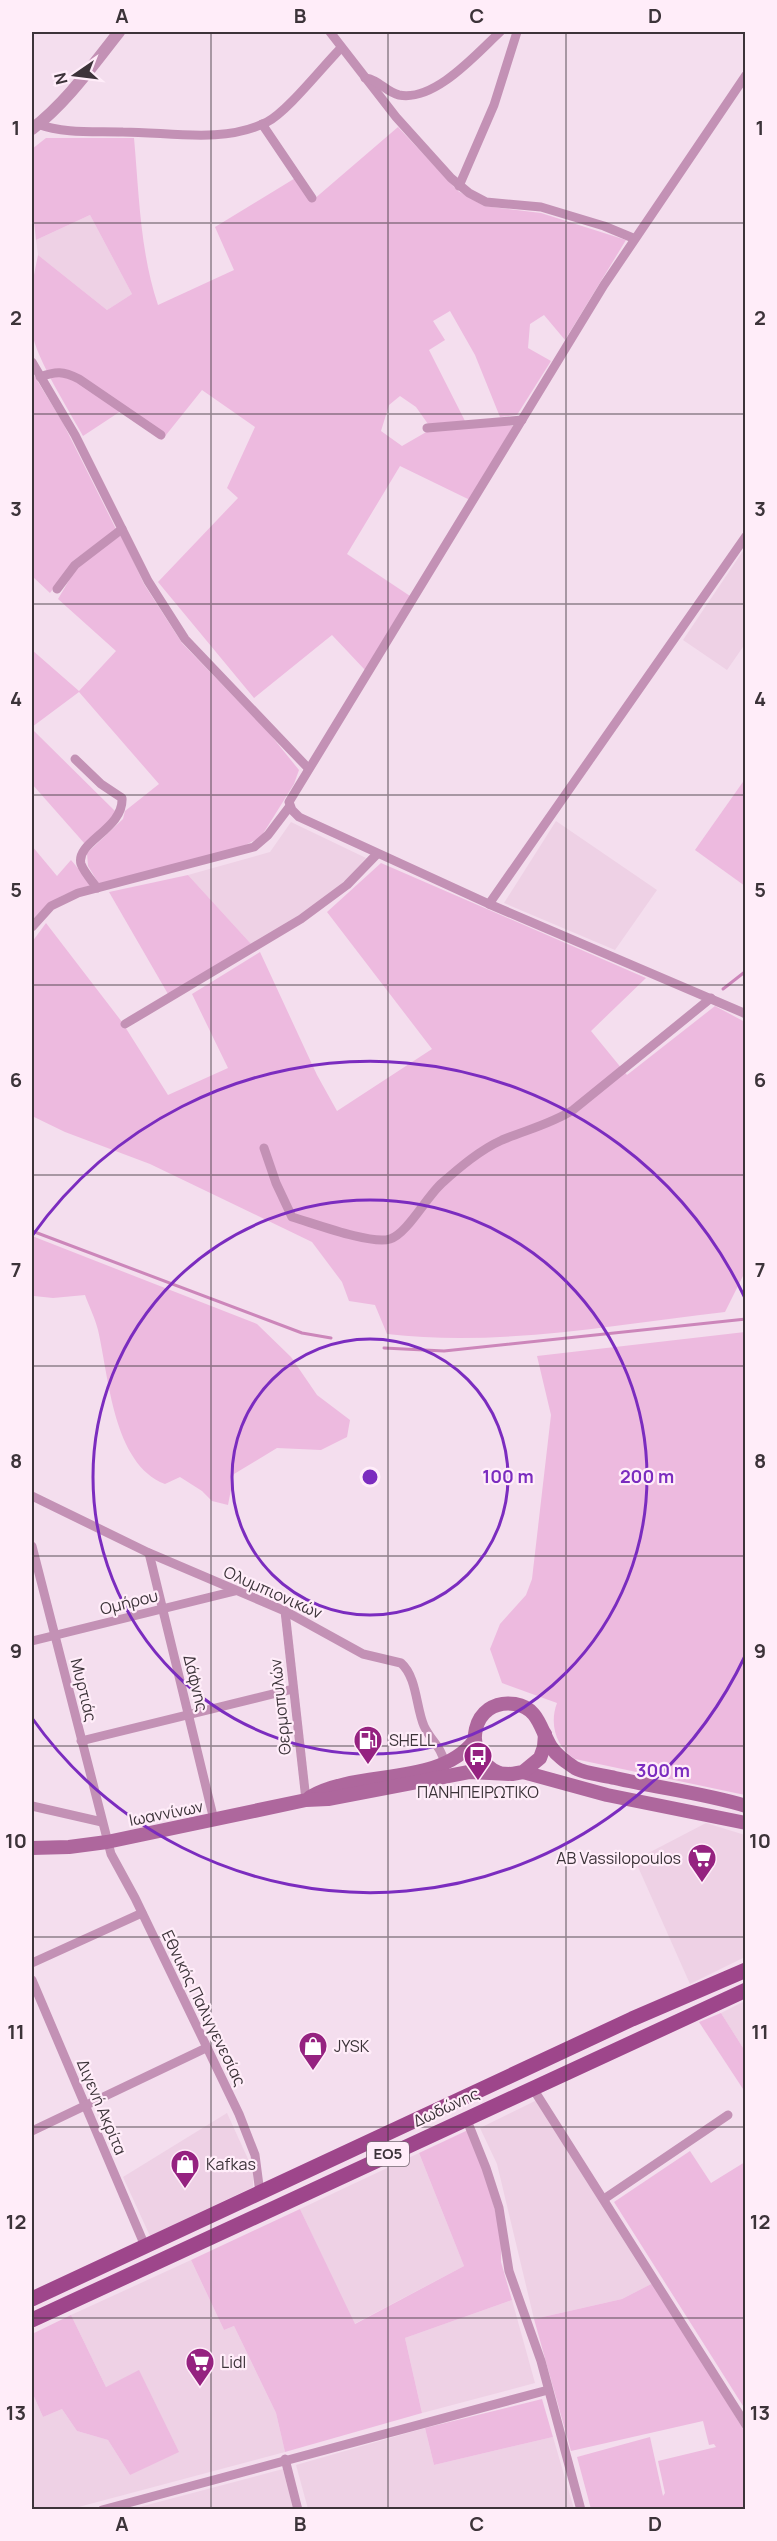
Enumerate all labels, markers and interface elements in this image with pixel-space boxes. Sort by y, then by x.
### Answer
text: A [115,2,129,29]
text: B [294,2,307,29]
text: C [470,2,484,29]
text: D [648,2,662,29]
north arrow [45,45,105,105]
text: N [48,70,73,87]
text: 1 [12,114,20,141]
text: 1 [756,114,764,141]
text: 2 [10,304,22,331]
text: 2 [754,304,766,331]
text: 3 [10,495,22,522]
text: 3 [754,495,766,522]
text: 4 [10,685,22,712]
text: 4 [754,685,766,712]
text: 5 [10,876,22,903]
text: 5 [754,876,766,903]
text: 6 [10,1066,22,1093]
text: 6 [754,1066,766,1093]
text: 7 [11,1256,21,1283]
text: 7 [755,1256,765,1283]
text: 8 [10,1447,22,1474]
text: 8 [754,1447,766,1474]
text: 100 m [482,1464,534,1488]
text: 200 m [620,1464,674,1488]
centre of rings [360,1467,380,1487]
street label: Ολυμπιονικών [220,1560,326,1624]
street label: Ομήρου [98,1584,160,1620]
text: 9 [10,1637,22,1664]
text: 9 [754,1637,766,1664]
street label: Δάφνης [178,1652,214,1714]
street label: Μυρτιάς [66,1656,102,1724]
street label: Θερμοπυλών [264,1658,296,1756]
fuel station icon: SHELL [352,1724,384,1766]
place label: SHELL [389,1729,435,1751]
bus stop icon: ΠΑΝΗΠΕΙΡΩΤΙΚΟ [462,1740,494,1782]
text: 300 m [636,1758,690,1782]
place label: ΠΑΝΗΠΕΙΡΩΤΙΚΟ [417,1781,539,1803]
street label: Ιωαννίνων [127,1795,205,1831]
text: 10 [5,1827,27,1854]
text: 10 [749,1827,771,1854]
supermarket icon: AB Vassilopoulos [686,1842,718,1884]
place label: AB Vassilopoulos [556,1847,681,1869]
street label: Εθνικής Παλιγγενεσίας [157,1926,251,2090]
text: 11 [7,2018,25,2045]
text: 11 [751,2018,769,2045]
shop icon: JYSK [297,2030,329,2072]
place label: JYSK [334,2035,370,2057]
street label: Διγενή Ακρίτα [72,2056,132,2158]
street label: Δωδώνης [409,2082,483,2132]
road number: ΕΟ5 [367,2142,409,2166]
shop icon: Kafkas [169,2148,201,2190]
place label: Kafkas [206,2153,256,2175]
text: 12 [6,2208,26,2235]
text: 12 [750,2208,770,2235]
supermarket icon: Lidl [184,2346,216,2388]
place label: Lidl [221,2351,246,2373]
text: 13 [6,2399,26,2426]
text: 13 [750,2399,770,2426]
text: A [115,2510,129,2537]
text: B [294,2510,307,2537]
text: C [470,2510,484,2537]
text: D [648,2510,662,2537]

